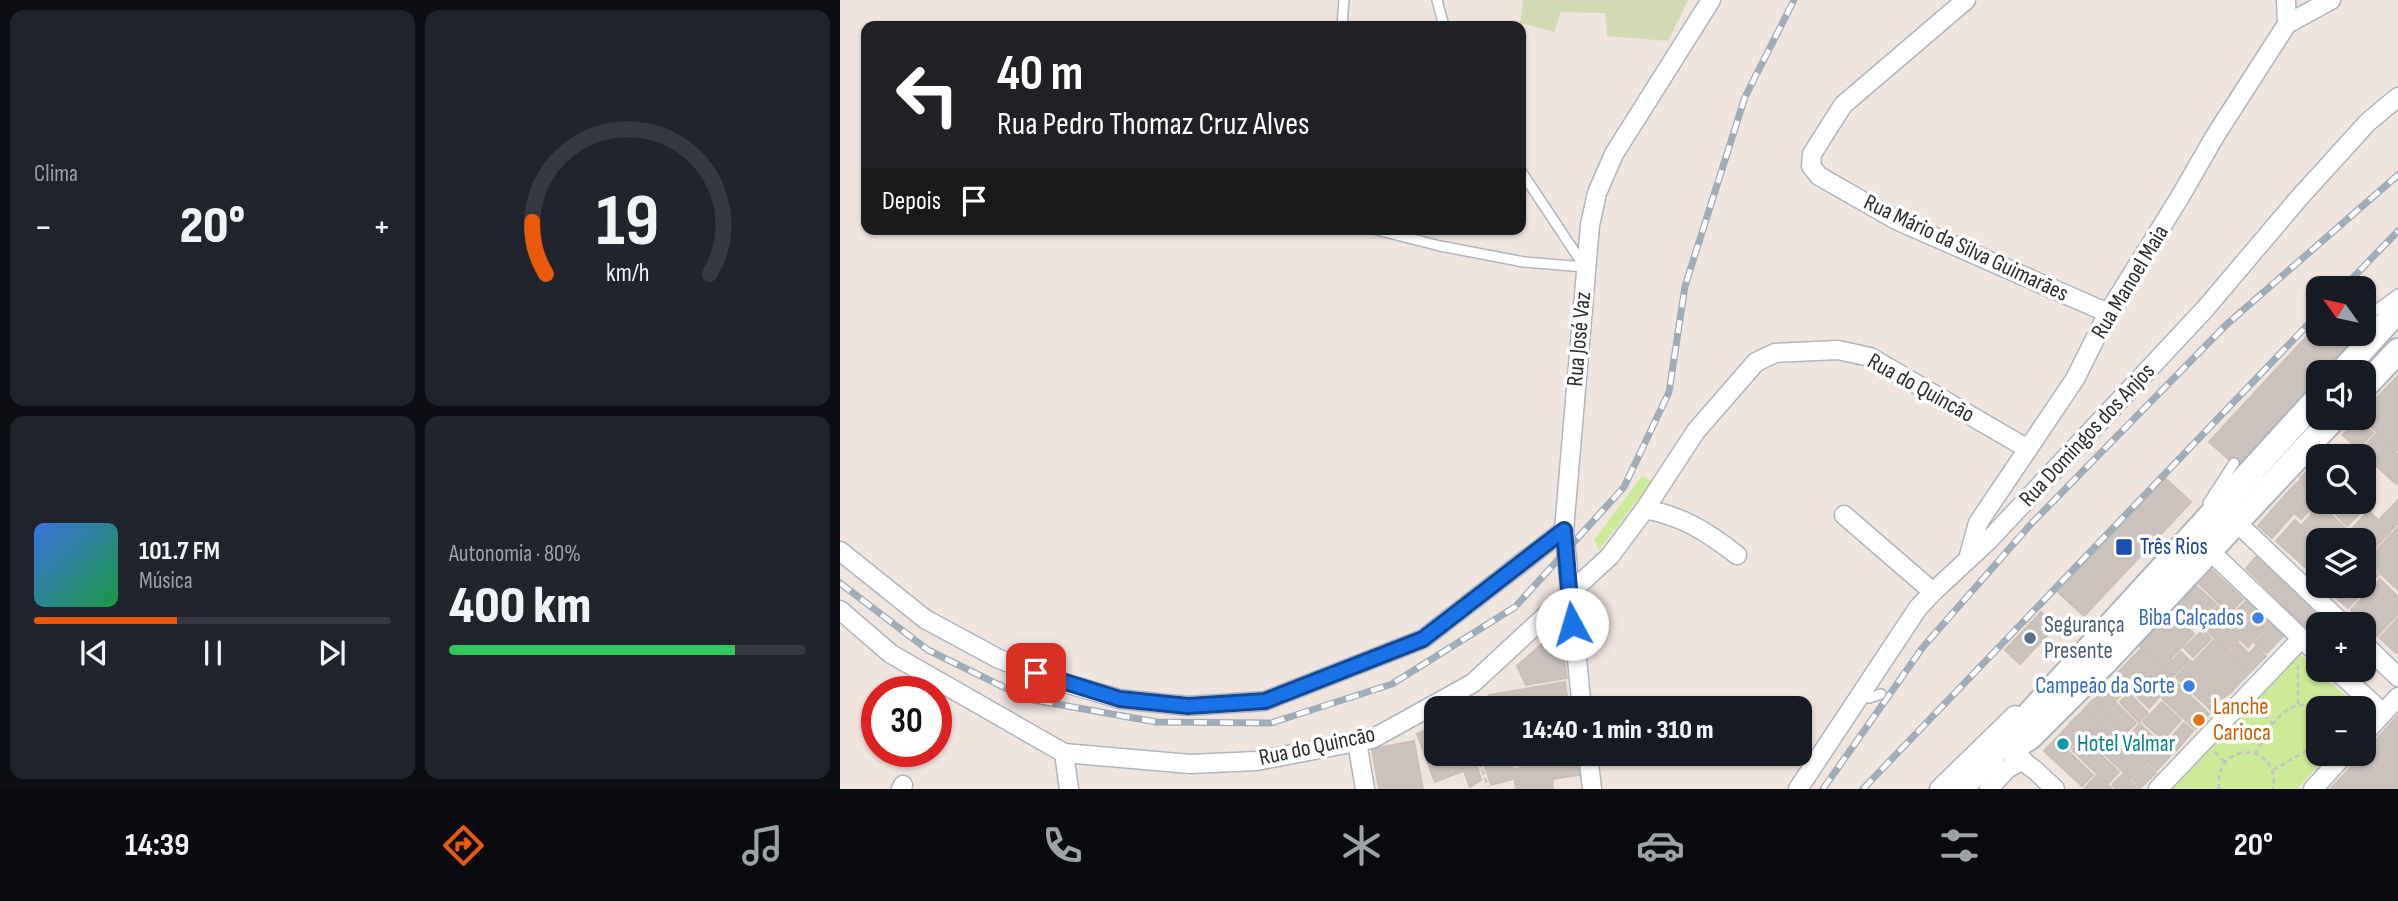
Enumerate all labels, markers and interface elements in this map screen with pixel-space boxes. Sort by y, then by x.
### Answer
text: 40 m [997,45,1083,104]
icon: left [882,49,973,140]
text: Rua Pedro Thomaz Cruz Alves [997,105,1310,144]
text: Clima [34,160,78,188]
text: 19 [596,178,659,266]
icon: arrive [955,182,993,220]
text: Depois [882,186,941,217]
street label: Rua Mário da Silva Guimarães [1859,188,2073,308]
text: 20° [180,195,245,258]
text: − [34,205,53,250]
text: + [372,205,391,250]
street label: Rua Manoel Maia [2085,220,2175,344]
text: km/h [606,258,649,289]
north arrow [2306,276,2376,346]
map controls [2306,276,2376,766]
street label: Rua José Vaz [1561,290,1597,388]
street label: Rua do Quincão [1863,347,1979,429]
street label: Rua Domingos dos Anjos [2013,357,2161,513]
button: sound [2306,360,2376,430]
button: search [2306,444,2376,514]
button: layers [2306,528,2376,598]
place label: Três Rios [2140,533,2208,561]
text: 101.7 FM [139,536,220,567]
marker: Três Rios [2114,537,2134,557]
text: Autonomia · 80% [449,540,581,568]
text: Música [139,567,193,595]
text: 400 km [449,575,591,638]
position arrow [1535,587,1609,661]
place label: Biba Calçados [2138,604,2244,632]
marker: Biba Calçados [2250,610,2266,626]
place label: Segurança Presente [2044,611,2125,665]
button: + [2306,612,2376,682]
marker: Segurança Presente [2022,630,2038,646]
icon: previous [75,634,113,672]
icon: pause [194,634,232,672]
icon: next [313,634,351,672]
pin [1006,643,1066,703]
icon: arrive [1017,654,1055,692]
place label: Campeão da Sorte [2035,672,2175,700]
speed limit sign: 30 [861,676,952,767]
marker: Campeão da Sorte [2181,678,2197,694]
place label: Lanche Carioca [2213,693,2271,747]
button: − [2306,696,2376,766]
marker: Lanche Carioca [2191,712,2207,728]
text: 14:40 · 1 min · 310 m [1523,715,1713,746]
street label: Rua do Quincão [1256,720,1378,772]
place label: Hotel Valmar [2077,730,2176,758]
marker: Hotel Valmar [2055,736,2071,752]
icon: directions [439,821,488,870]
icon: music [738,821,787,870]
icon: phone [1038,821,1087,870]
icon: climate [1337,821,1386,870]
icon: car [1636,821,1685,870]
icon: filters [1935,821,1984,870]
text: 14:39 [125,826,189,865]
text: 20° [2234,826,2273,865]

